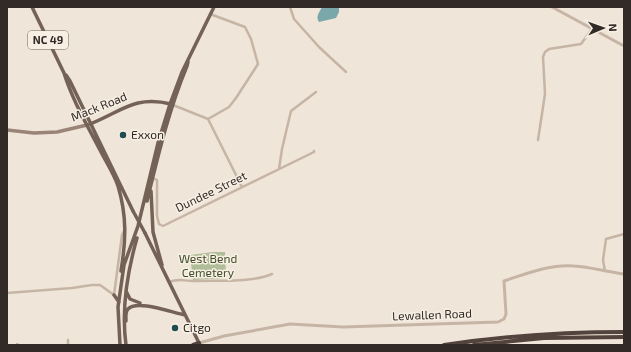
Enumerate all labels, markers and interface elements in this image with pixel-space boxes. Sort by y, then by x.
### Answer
north arrow [583,8,623,48]
text: N [607,23,620,32]
road number: NC 49 [28,31,68,49]
street label: Mack Road [69,88,129,124]
place label: Exxon [131,127,164,141]
marker: Exxon [118,130,128,140]
street label: Dundee Street [173,168,249,214]
park label: West Bend Cemetery [179,251,237,279]
street label: Lewallen Road [392,306,472,322]
place label: Citgo [183,320,211,334]
marker: Citgo [170,323,180,333]

